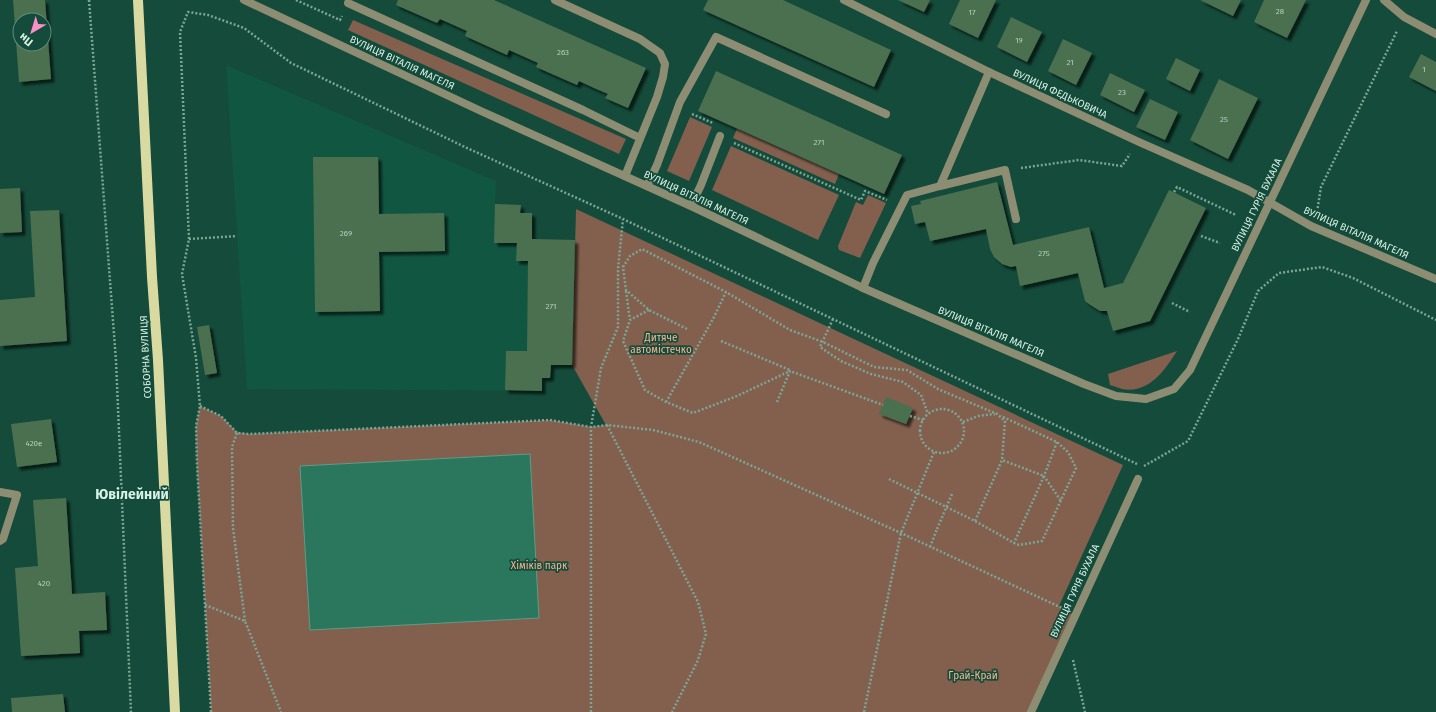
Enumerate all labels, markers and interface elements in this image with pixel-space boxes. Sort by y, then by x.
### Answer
house number: 28 [1276,7,1285,16]
house number: 17 [968,8,976,17]
north arrow [12,12,52,52]
text: Пн [17,30,36,49]
street label: ВУЛИЦЯ ВІТАЛІЯ МАГЕЛЯ [348,33,456,93]
house number: 19 [1015,36,1023,45]
house number: 263 [557,48,569,57]
house number: 21 [1066,58,1074,67]
house number: 1 [1422,65,1426,74]
street label: ВУЛИЦЯ ФЕДЬКОВИЧА [1011,67,1109,121]
house number: 23 [1118,88,1126,97]
house number: 25 [1220,115,1228,124]
house number: 271 [814,138,824,147]
street label: ВУЛИЦЯ ГУРІЯ БУХАЛА [1229,156,1285,254]
street label: ВУЛИЦЯ ВІТАЛІЯ МАГЕЛЯ [642,168,750,228]
street label: ВУЛИЦЯ ВІТАЛІЯ МАГЕЛЯ [1301,204,1411,262]
house number: 269 [340,229,352,238]
house number: 275 [1038,249,1050,258]
house number: 271 [546,302,556,311]
street label: ВУЛИЦЯ ВІТАЛІЯ МАГЕЛЯ [936,304,1046,360]
street label: СОБОРНА ВУЛИЦЯ [138,315,154,399]
park label: Дитяче автомістечко [630,332,692,356]
house number: 420е [26,439,42,448]
district label: Ювілейний [95,486,169,503]
street label: ВУЛИЦЯ ГУРІЯ БУХАЛА [1048,542,1102,640]
park label: Хіміків парк [511,559,568,572]
house number: 420 [38,579,51,588]
park label: Грай-Край [948,670,998,682]

